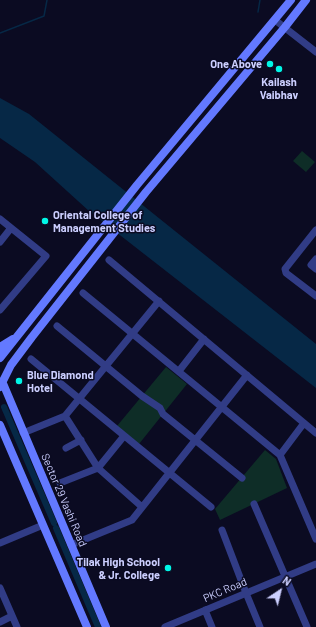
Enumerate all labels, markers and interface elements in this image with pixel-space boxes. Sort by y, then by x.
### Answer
place label: One Above [210,57,262,71]
marker: One Above [265,59,275,69]
marker: Kailash Vaibhav [274,64,284,74]
place label: Kailash Vaibhav [260,75,298,101]
place label: Oriental College of Management Studies [53,208,155,234]
marker: Oriental College of Management Studies [40,216,50,226]
place label: Blue Diamond Hotel [27,368,94,394]
marker: Blue Diamond Hotel [14,376,24,386]
street label: Sector 29 Vashi Road [38,451,90,549]
place label: Tilak High School & Jr. College [77,555,160,581]
marker: Tilak High School & Jr. College [163,563,173,573]
north arrow [260,571,300,611]
text: N [280,573,294,588]
street label: PKC Road [201,575,249,605]

